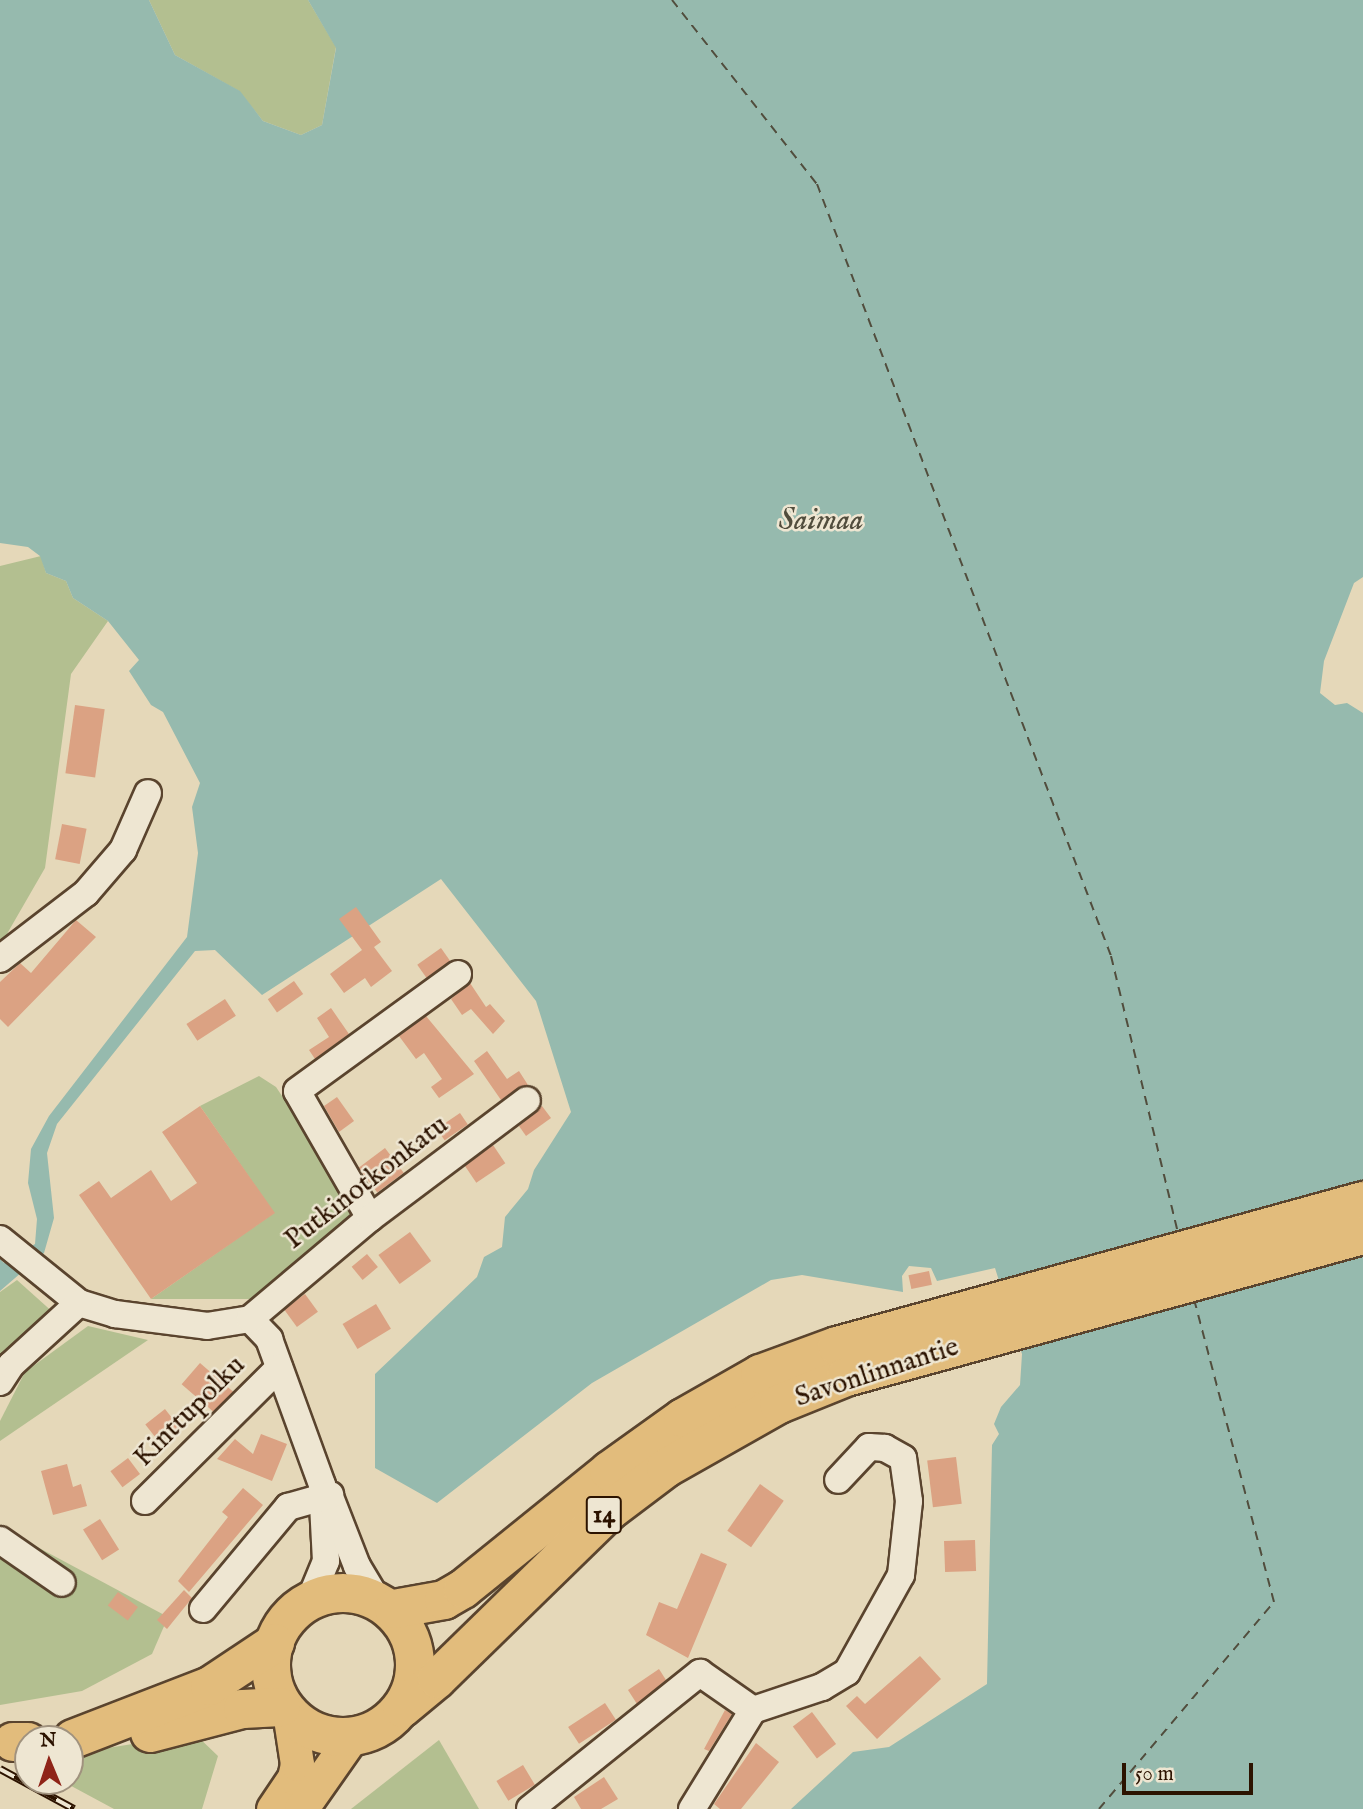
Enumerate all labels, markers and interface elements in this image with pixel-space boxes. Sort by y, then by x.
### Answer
water label: Saimaa [779,503,863,539]
street label: Putkinotkonkatu [279,1109,455,1257]
street label: Savonlinnantie [791,1331,963,1415]
street label: Kinttupolku [127,1349,253,1475]
road number: 14 [585,1492,623,1538]
north arrow [14,1725,84,1795]
text: N [40,1729,57,1753]
scale bar [1125,1750,1256,1794]
text: 50 m [1135,1761,1174,1788]

